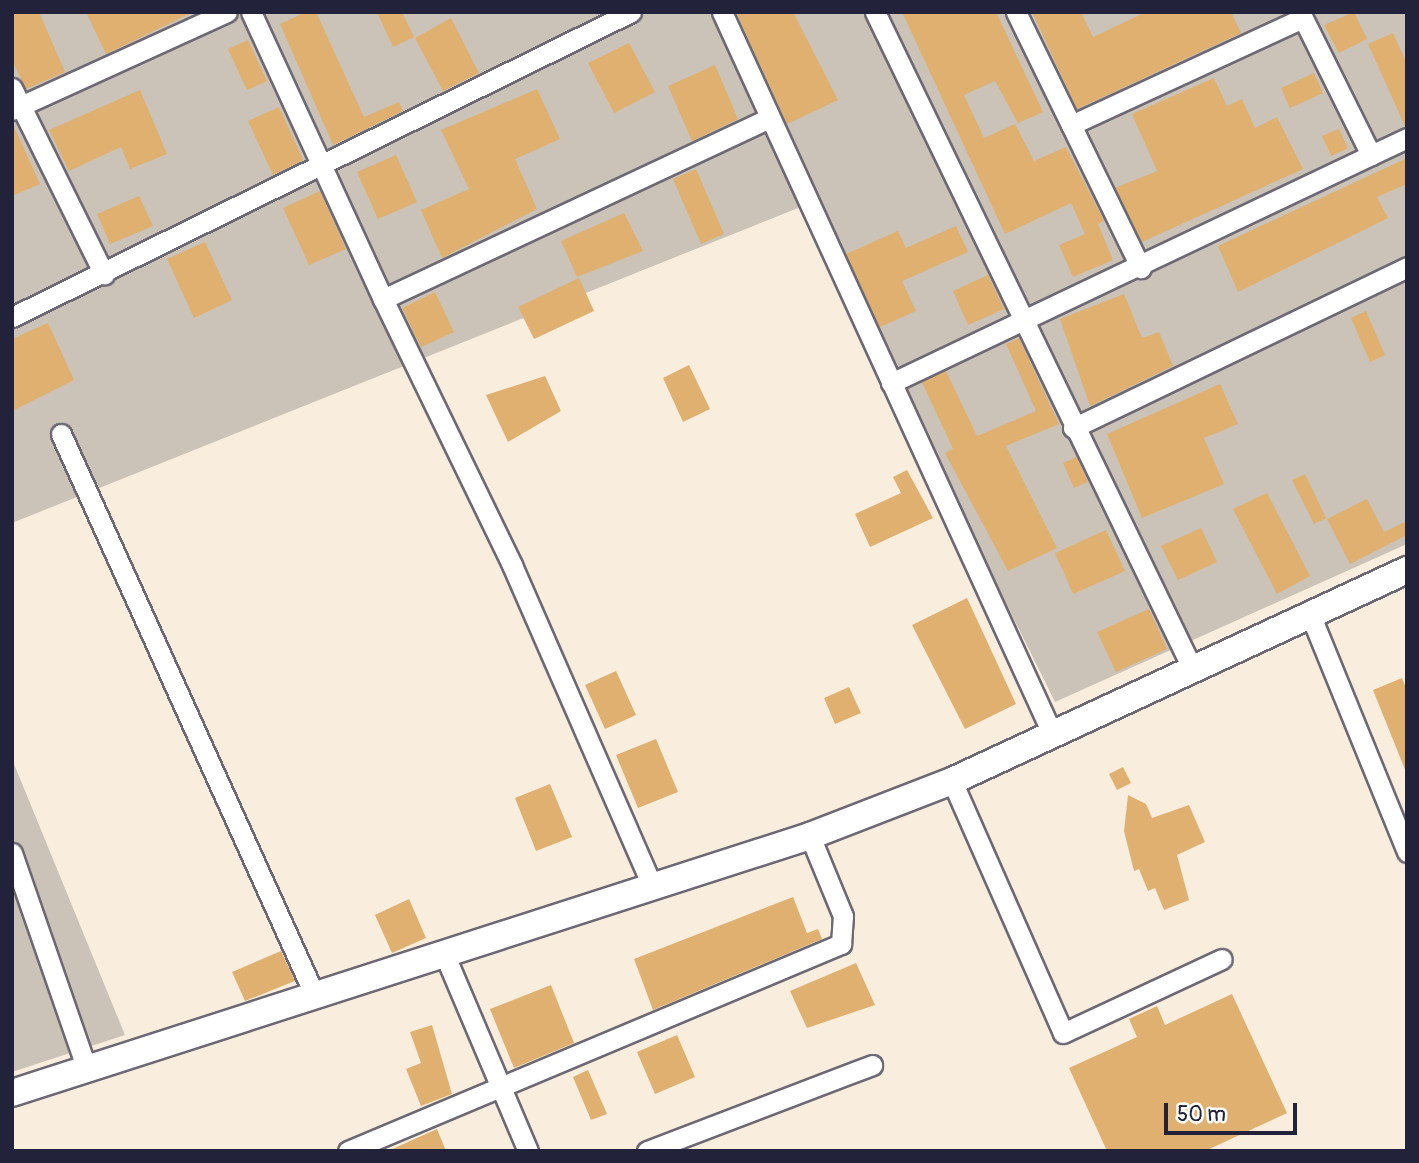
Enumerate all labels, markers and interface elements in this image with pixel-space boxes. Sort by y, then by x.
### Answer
scale bar [1167,1090,1300,1134]
text: 50 m [1177,1101,1226,1128]

